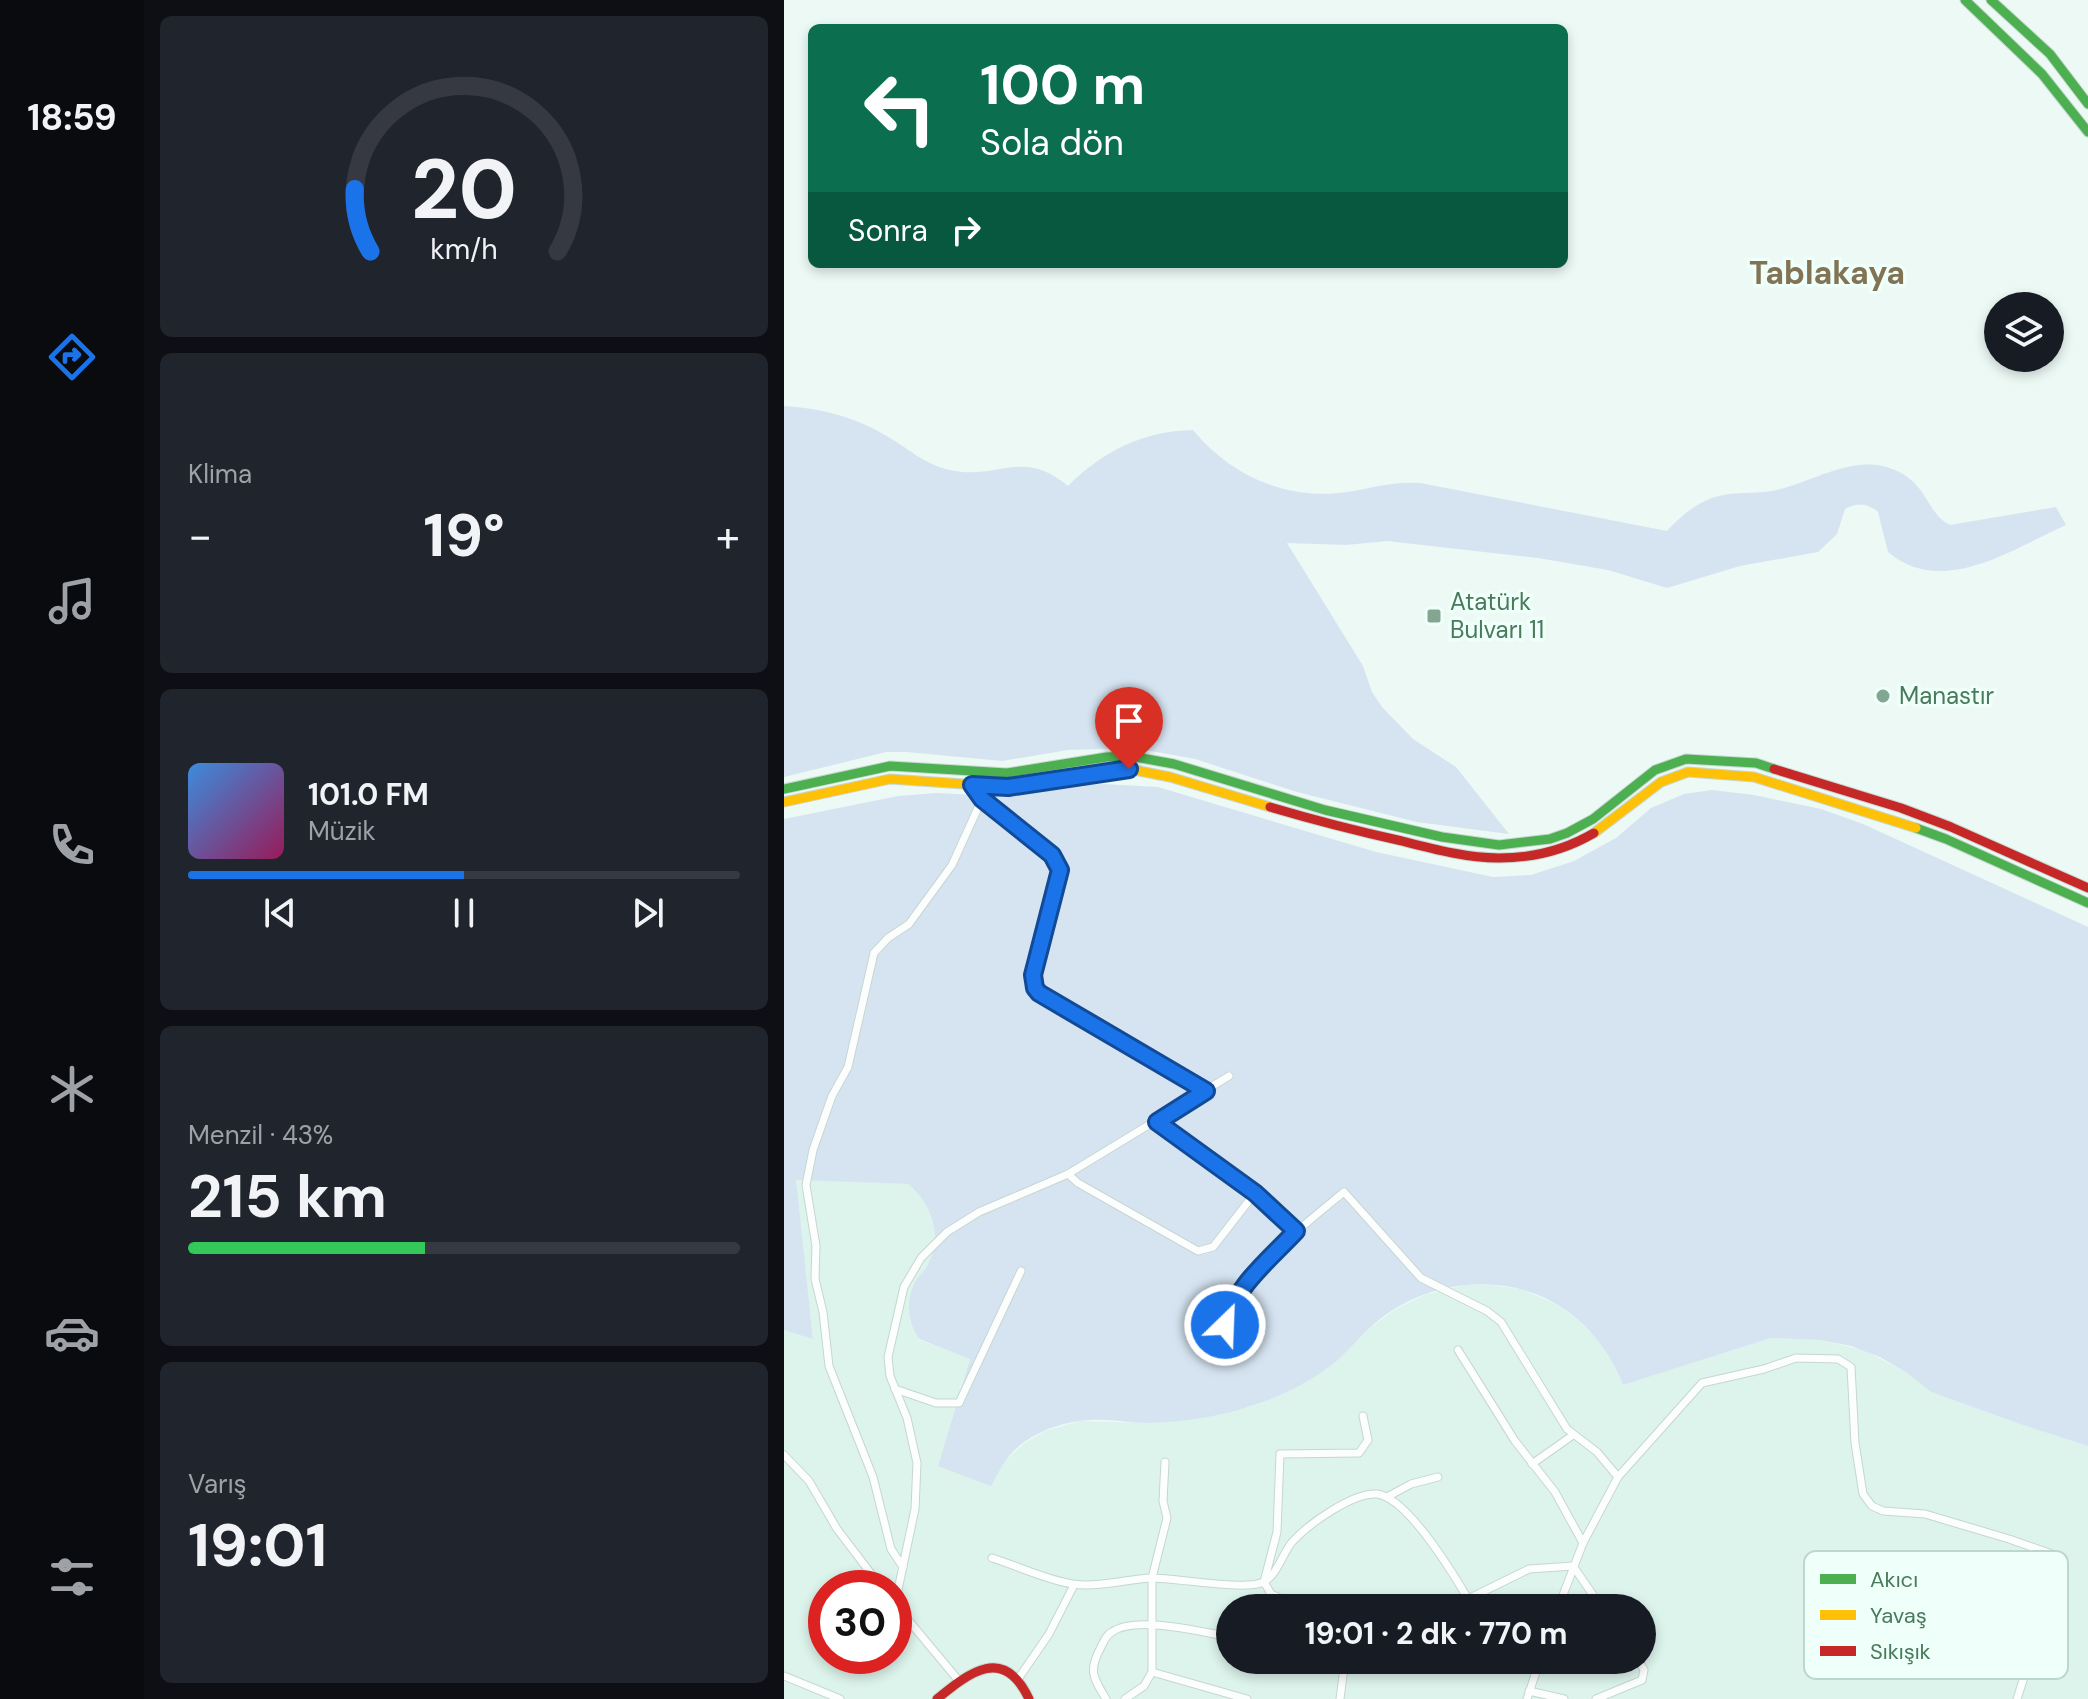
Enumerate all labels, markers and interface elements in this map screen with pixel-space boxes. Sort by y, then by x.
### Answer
text: 100 m [980,48,1145,121]
icon: left [848,56,952,160]
text: 18:59 [27,94,117,141]
text: Sola dön [980,119,1124,166]
text: 20 [411,135,517,244]
icon: right [944,208,988,252]
text: Sonra [848,211,928,250]
text: km/h [430,231,498,268]
district label: Tablakaya [1749,252,1905,294]
map controls [1984,292,2064,372]
button: layers [1984,292,2064,372]
icon: directions [44,329,100,385]
text: Klima [188,457,252,491]
text: 19° [423,496,505,575]
text: − [188,507,212,565]
text: + [716,507,740,565]
icon: music [44,573,100,629]
place label: Atatürk Bulvarı 11 [1450,586,1544,645]
marker: Atatürk Bulvarı 11 [1425,607,1443,625]
place label: Manastır [1899,680,1994,711]
pin [1095,687,1163,769]
marker: Manastır [1874,687,1892,705]
icon: arrive [1107,699,1151,743]
text: 101.0 FM [308,775,429,814]
text: Müzik [308,814,376,848]
icon: phone [44,817,100,873]
icon: previous [258,891,302,935]
icon: pause [442,891,486,935]
icon: next [626,891,670,935]
icon: climate [44,1061,100,1117]
text: Menzil · 43% [188,1118,333,1152]
text: 215 km [188,1157,387,1236]
position arrow [1183,1283,1267,1367]
icon: car [44,1305,100,1361]
text: Varış [188,1467,247,1501]
text: 19:01 [188,1506,327,1585]
icon: filters [44,1549,100,1605]
legend [1804,1551,2068,1679]
text: Akıcı [1870,1565,1918,1594]
speed limit sign: 30 [808,1570,912,1674]
text: Yavaş [1870,1601,1927,1630]
text: 19:01 · 2 dk · 770 m [1305,1614,1567,1653]
text: Sıkışık [1870,1637,1931,1666]

